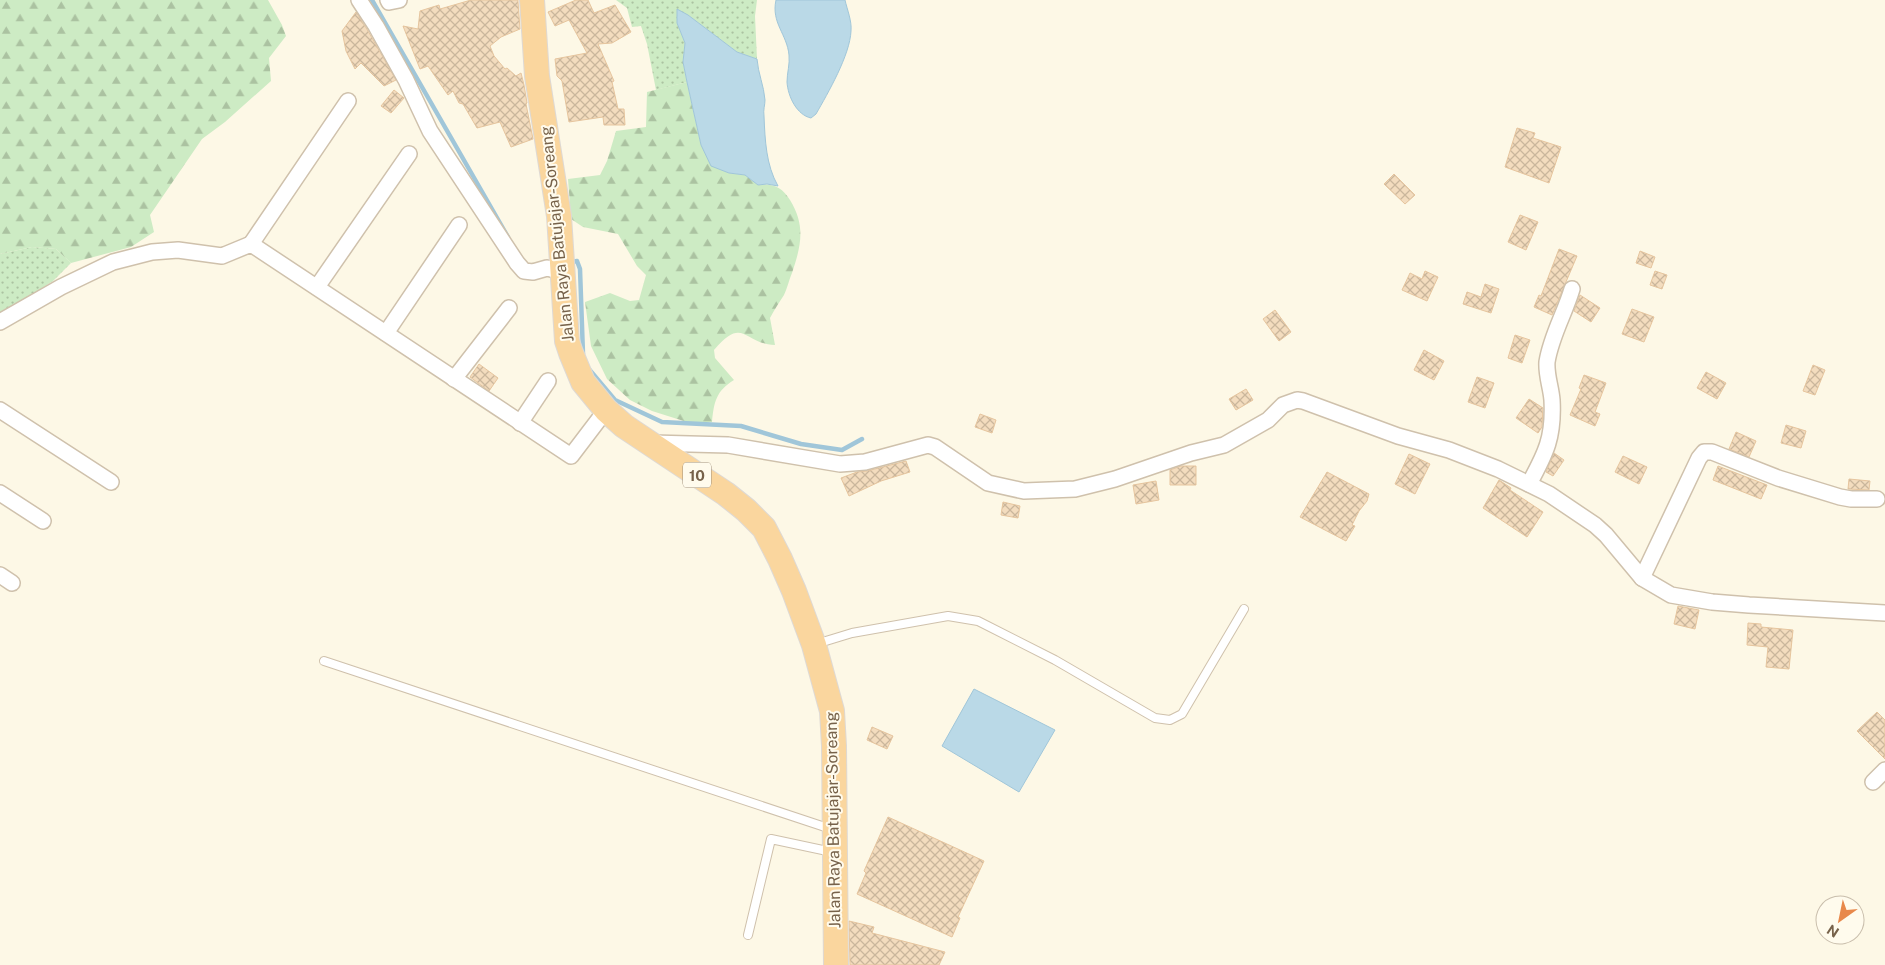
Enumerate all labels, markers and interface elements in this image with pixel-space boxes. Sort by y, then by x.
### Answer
street label: Jalan Raya Batujajar-Soreang [536,125,578,343]
road number: 10 [683,462,711,488]
street label: Jalan Raya Batujajar-Soreang [822,711,844,929]
north arrow [1815,895,1865,945]
text: N [1824,921,1842,941]

